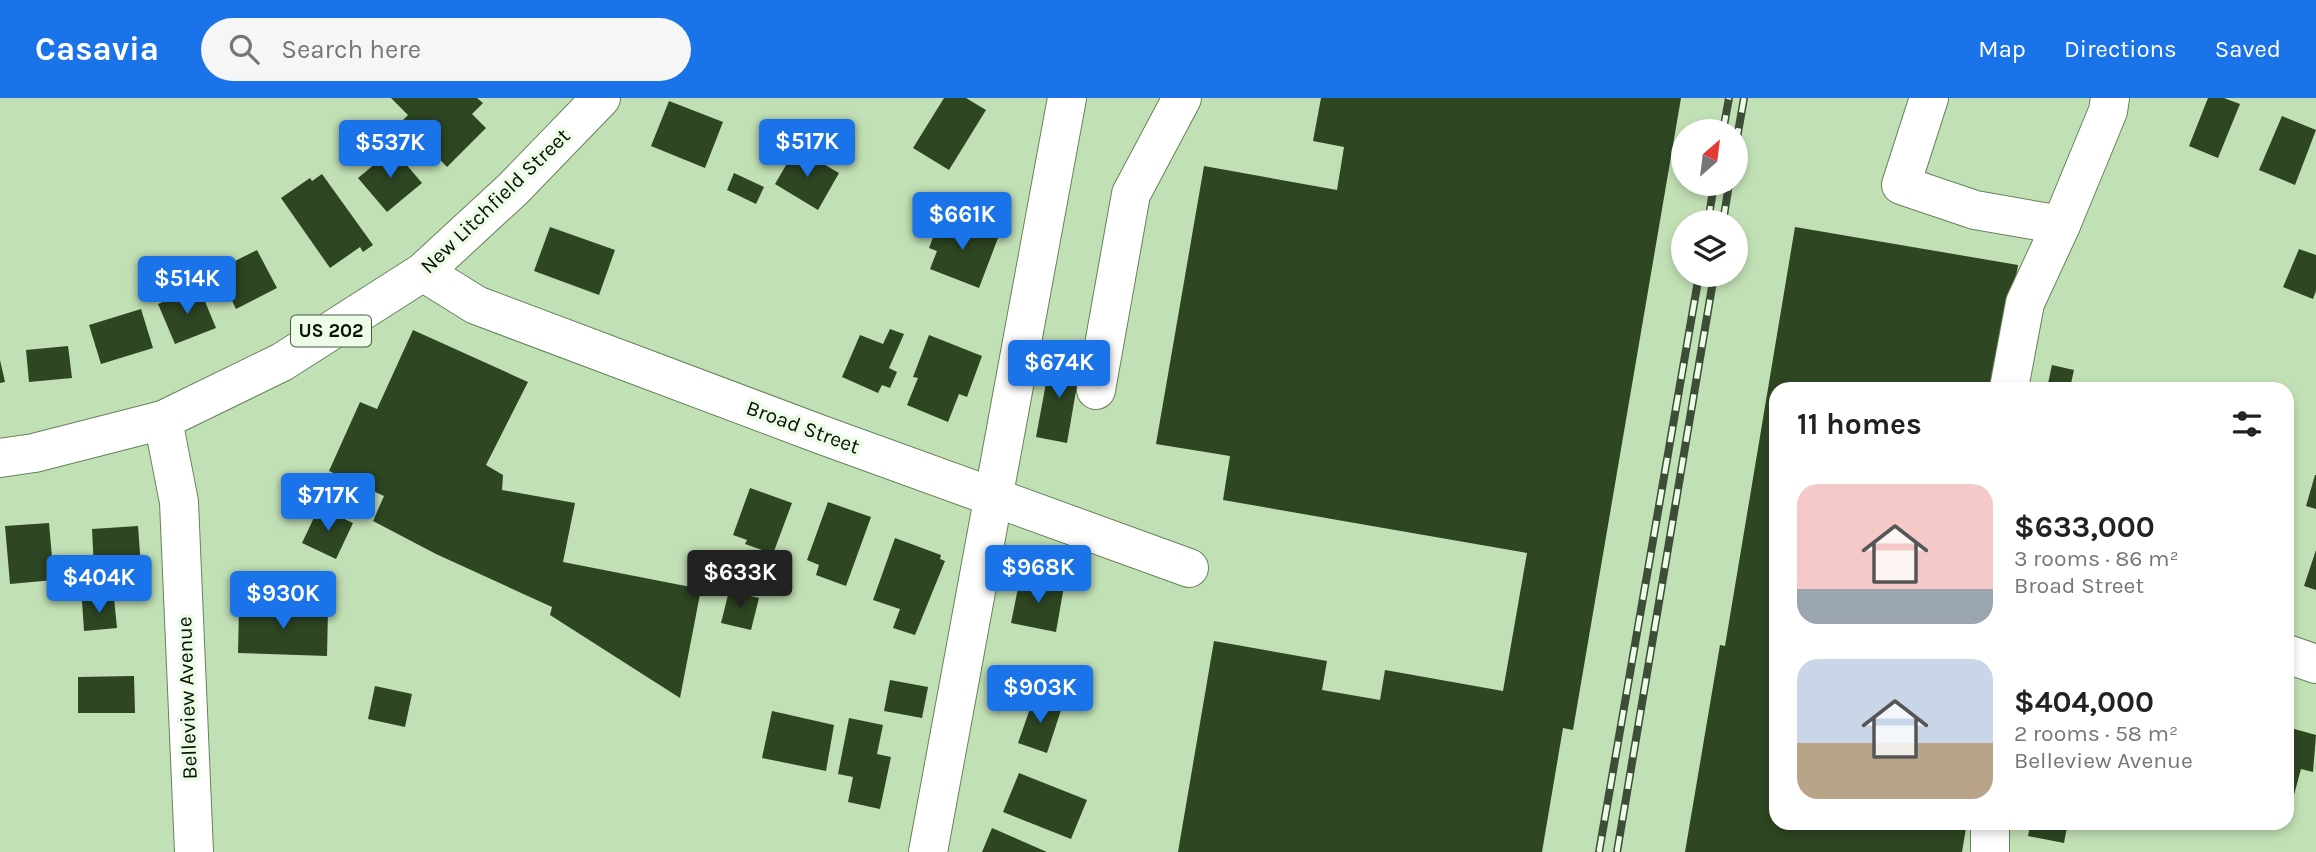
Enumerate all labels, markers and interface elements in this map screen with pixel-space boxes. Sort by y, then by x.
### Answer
search box [201,18,691,81]
text: Casavia [35,30,159,68]
icon: search [225,30,263,68]
text: Search here [281,34,421,65]
text: Map [1978,35,2026,63]
text: Directions [2064,35,2177,63]
text: Saved [2215,35,2281,63]
north arrow [1671,119,1748,196]
map controls [1671,119,1748,287]
pin: $537K [341,120,439,180]
pin: $517K [758,120,856,179]
street label: New Litchfield Street [415,124,575,278]
text: $517K [775,128,839,155]
text: $537K [355,129,425,156]
pin: $661K [913,192,1011,252]
text: $661K [928,201,996,228]
button: layers [1671,210,1748,287]
pin: $514K [138,256,236,316]
text: $514K [154,265,220,292]
road number: US 202 [291,316,371,346]
pin: $674K [1010,341,1108,400]
text: $674K [1024,349,1094,376]
street label: Broad Street [743,395,863,459]
icon: filters [2228,405,2266,443]
text: 11 homes [1797,406,1922,442]
pin: $717K [279,474,377,533]
text: $717K [297,482,359,509]
text: $633,000 [2014,509,2155,545]
icon: home [1853,512,1937,596]
text: 3 rooms · 86 m² [2014,545,2179,572]
pin: $968K [989,546,1087,605]
pin: $633K [691,550,789,610]
text: $968K [1001,554,1075,581]
pin: $404K [50,556,148,615]
text: $633K [703,559,777,586]
text: $404K [63,564,135,591]
pin: $930K [234,572,332,631]
text: Broad Street [2014,572,2144,599]
text: $930K [246,580,320,607]
street label: Belleview Avenue [172,616,202,780]
pin: $903K [991,666,1089,725]
text: $903K [1003,674,1077,701]
text: $404,000 [2014,684,2154,720]
icon: home [1853,687,1937,771]
text: 2 rooms · 58 m² [2014,720,2178,747]
text: Belleview Avenue [2014,747,2193,774]

